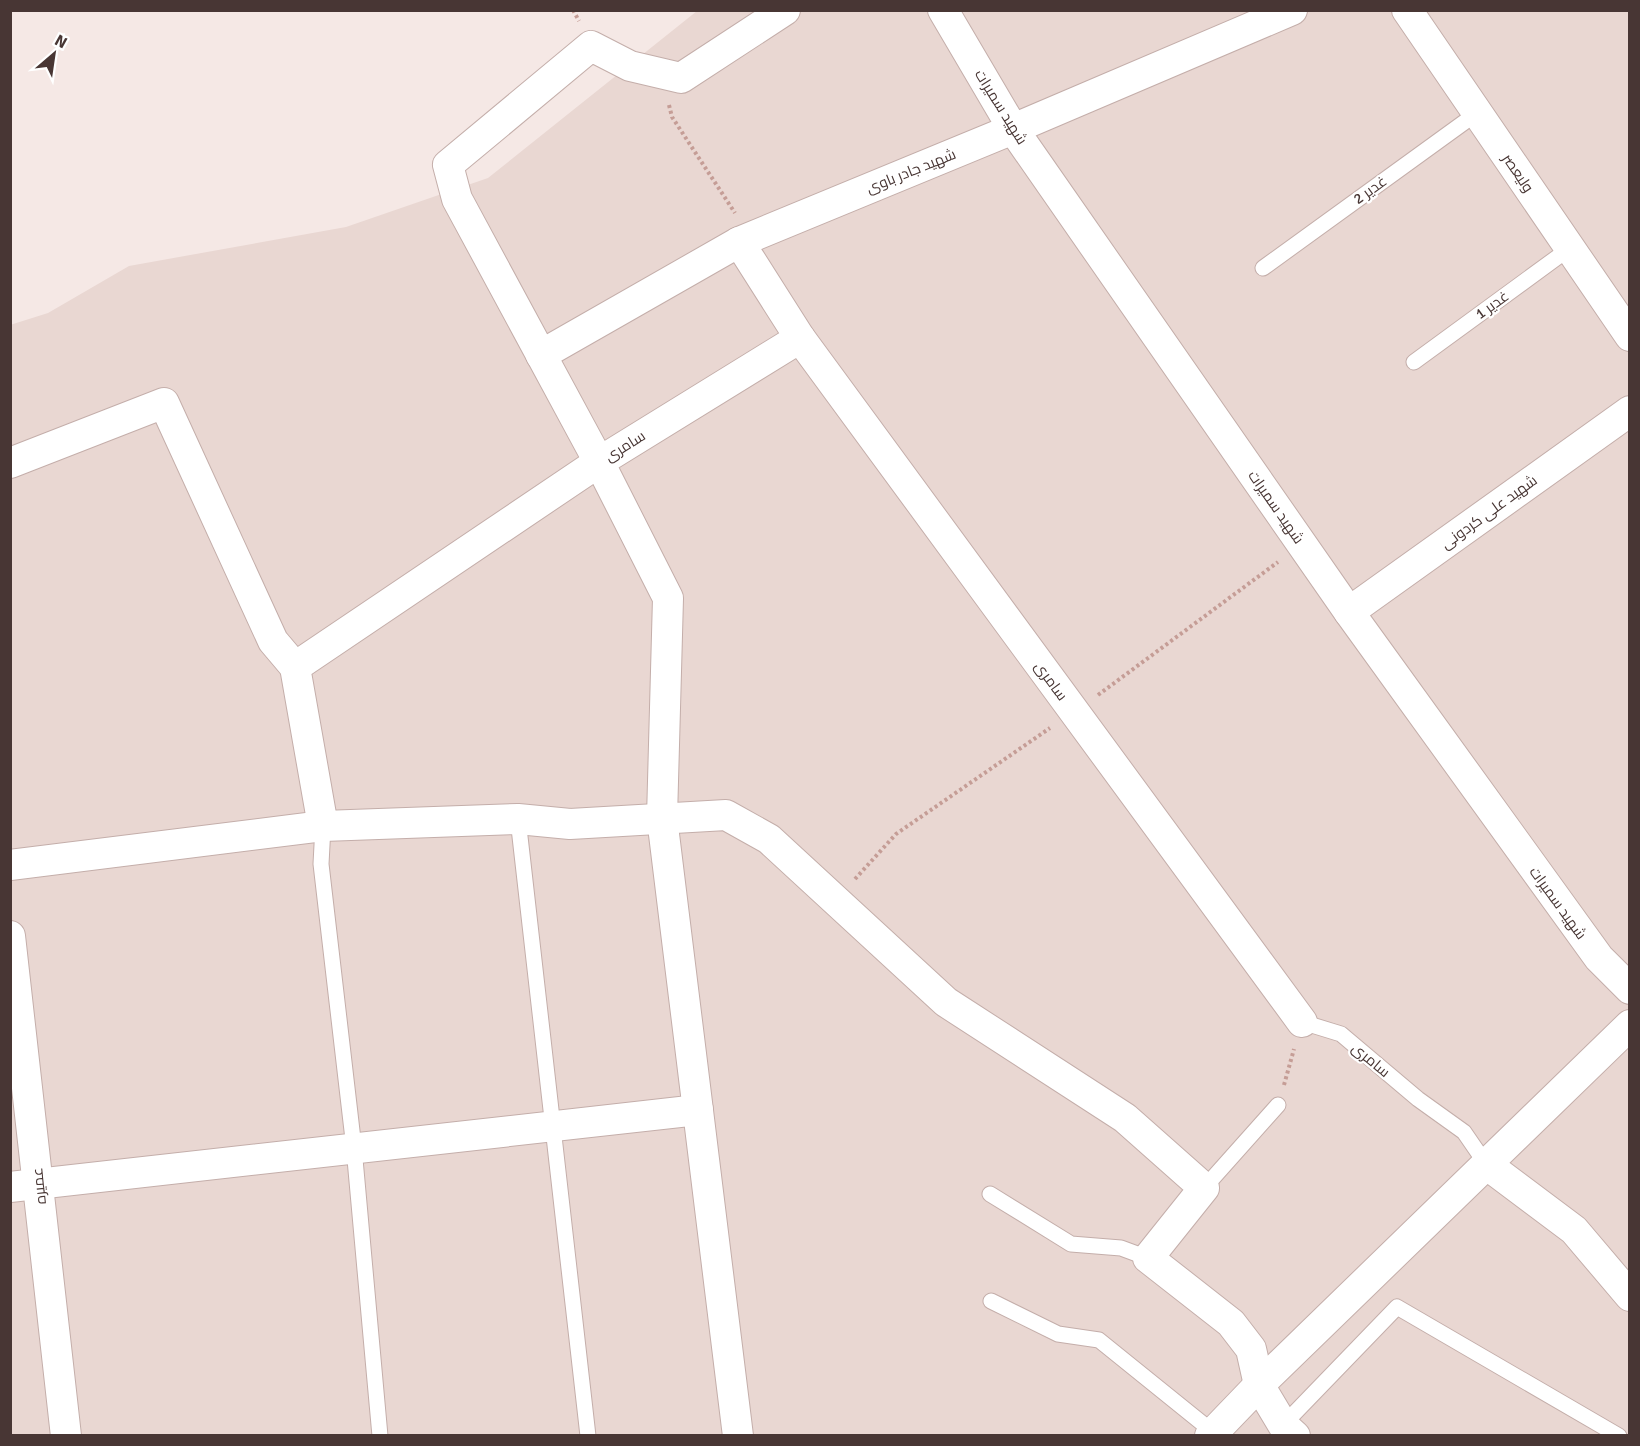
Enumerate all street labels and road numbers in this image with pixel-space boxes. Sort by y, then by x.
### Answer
street label: شهید سمیرات [970,66,1031,149]
street label: شهید جادر باوی [863,145,959,198]
street label: ولیعصر [1498,149,1537,196]
street label: غدیر 2 [1350,172,1390,208]
street label: غدیر 1 [1472,287,1512,323]
street label: سامری [601,427,649,466]
street label: شهید سمیرات [1243,467,1308,548]
street label: شهید علی کردونی [1437,471,1541,554]
street label: سامری [1030,658,1071,705]
street label: شهید سمیرات [1525,863,1590,943]
street label: سامری [1348,1039,1394,1082]
street label: عمیره [28,1167,50,1205]

